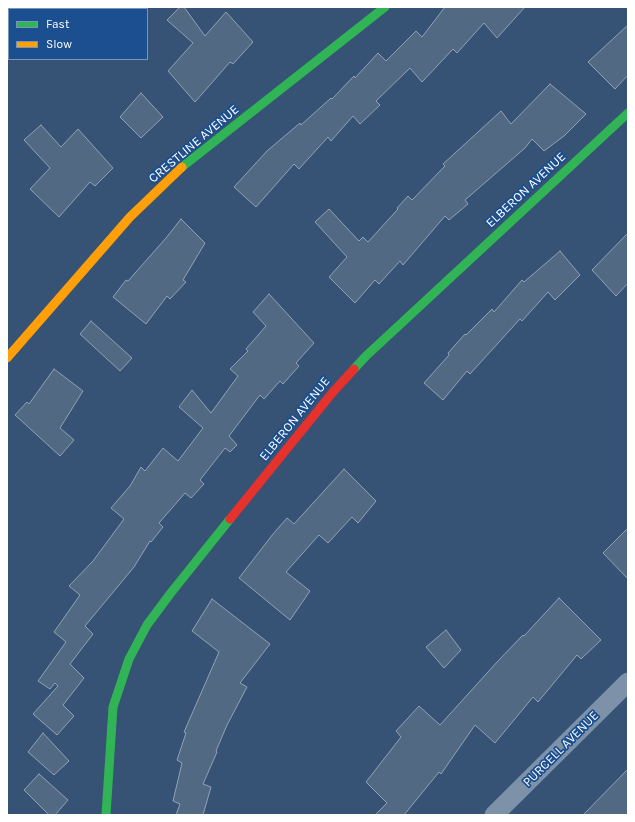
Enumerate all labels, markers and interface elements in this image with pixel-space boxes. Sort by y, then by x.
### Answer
legend [8,8,148,60]
text: Fast [46,17,69,31]
text: Slow [46,37,72,51]
street label: CRESTLINE AVENUE [146,102,242,186]
street label: ELBERON AVENUE [483,149,569,231]
street label: ELBERON AVENUE [256,374,334,464]
street label: PURCELL AVENUE [520,708,602,790]

